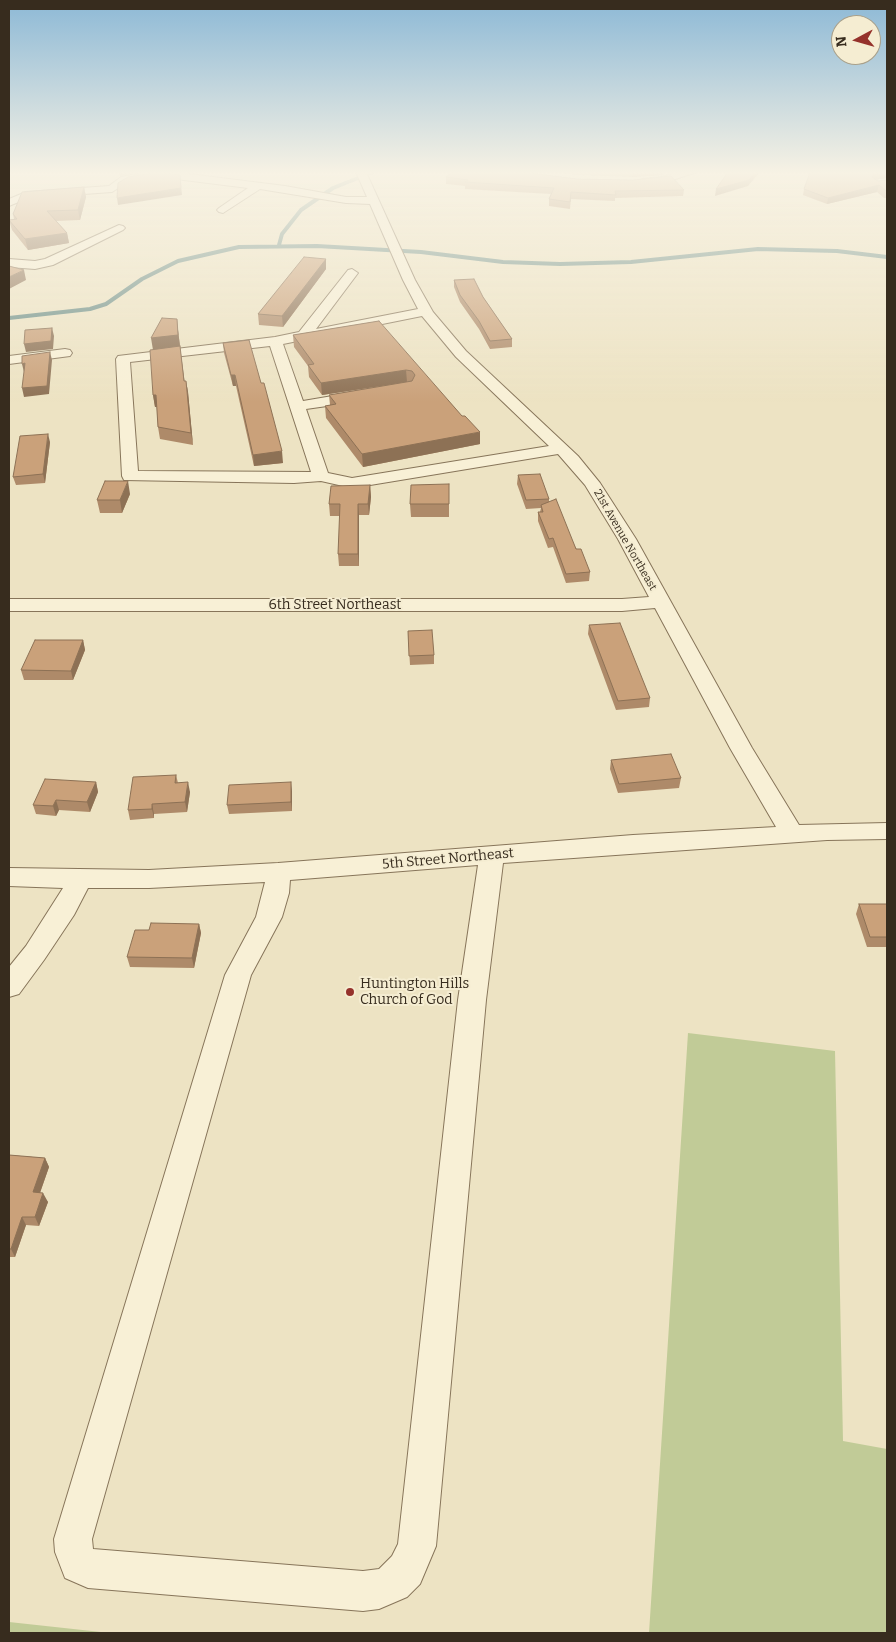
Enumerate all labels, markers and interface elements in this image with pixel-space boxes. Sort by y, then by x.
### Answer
north arrow [831,15,881,65]
text: N [833,35,851,48]
street label: 21st Avenue Northeast [591,487,659,593]
street label: 6th Street Northeast [269,597,401,613]
street label: 5th Street Northeast [381,845,515,873]
place label: Huntington Hills Church of God [360,976,469,1009]
marker: Huntington Hills Church of God [344,986,356,998]

